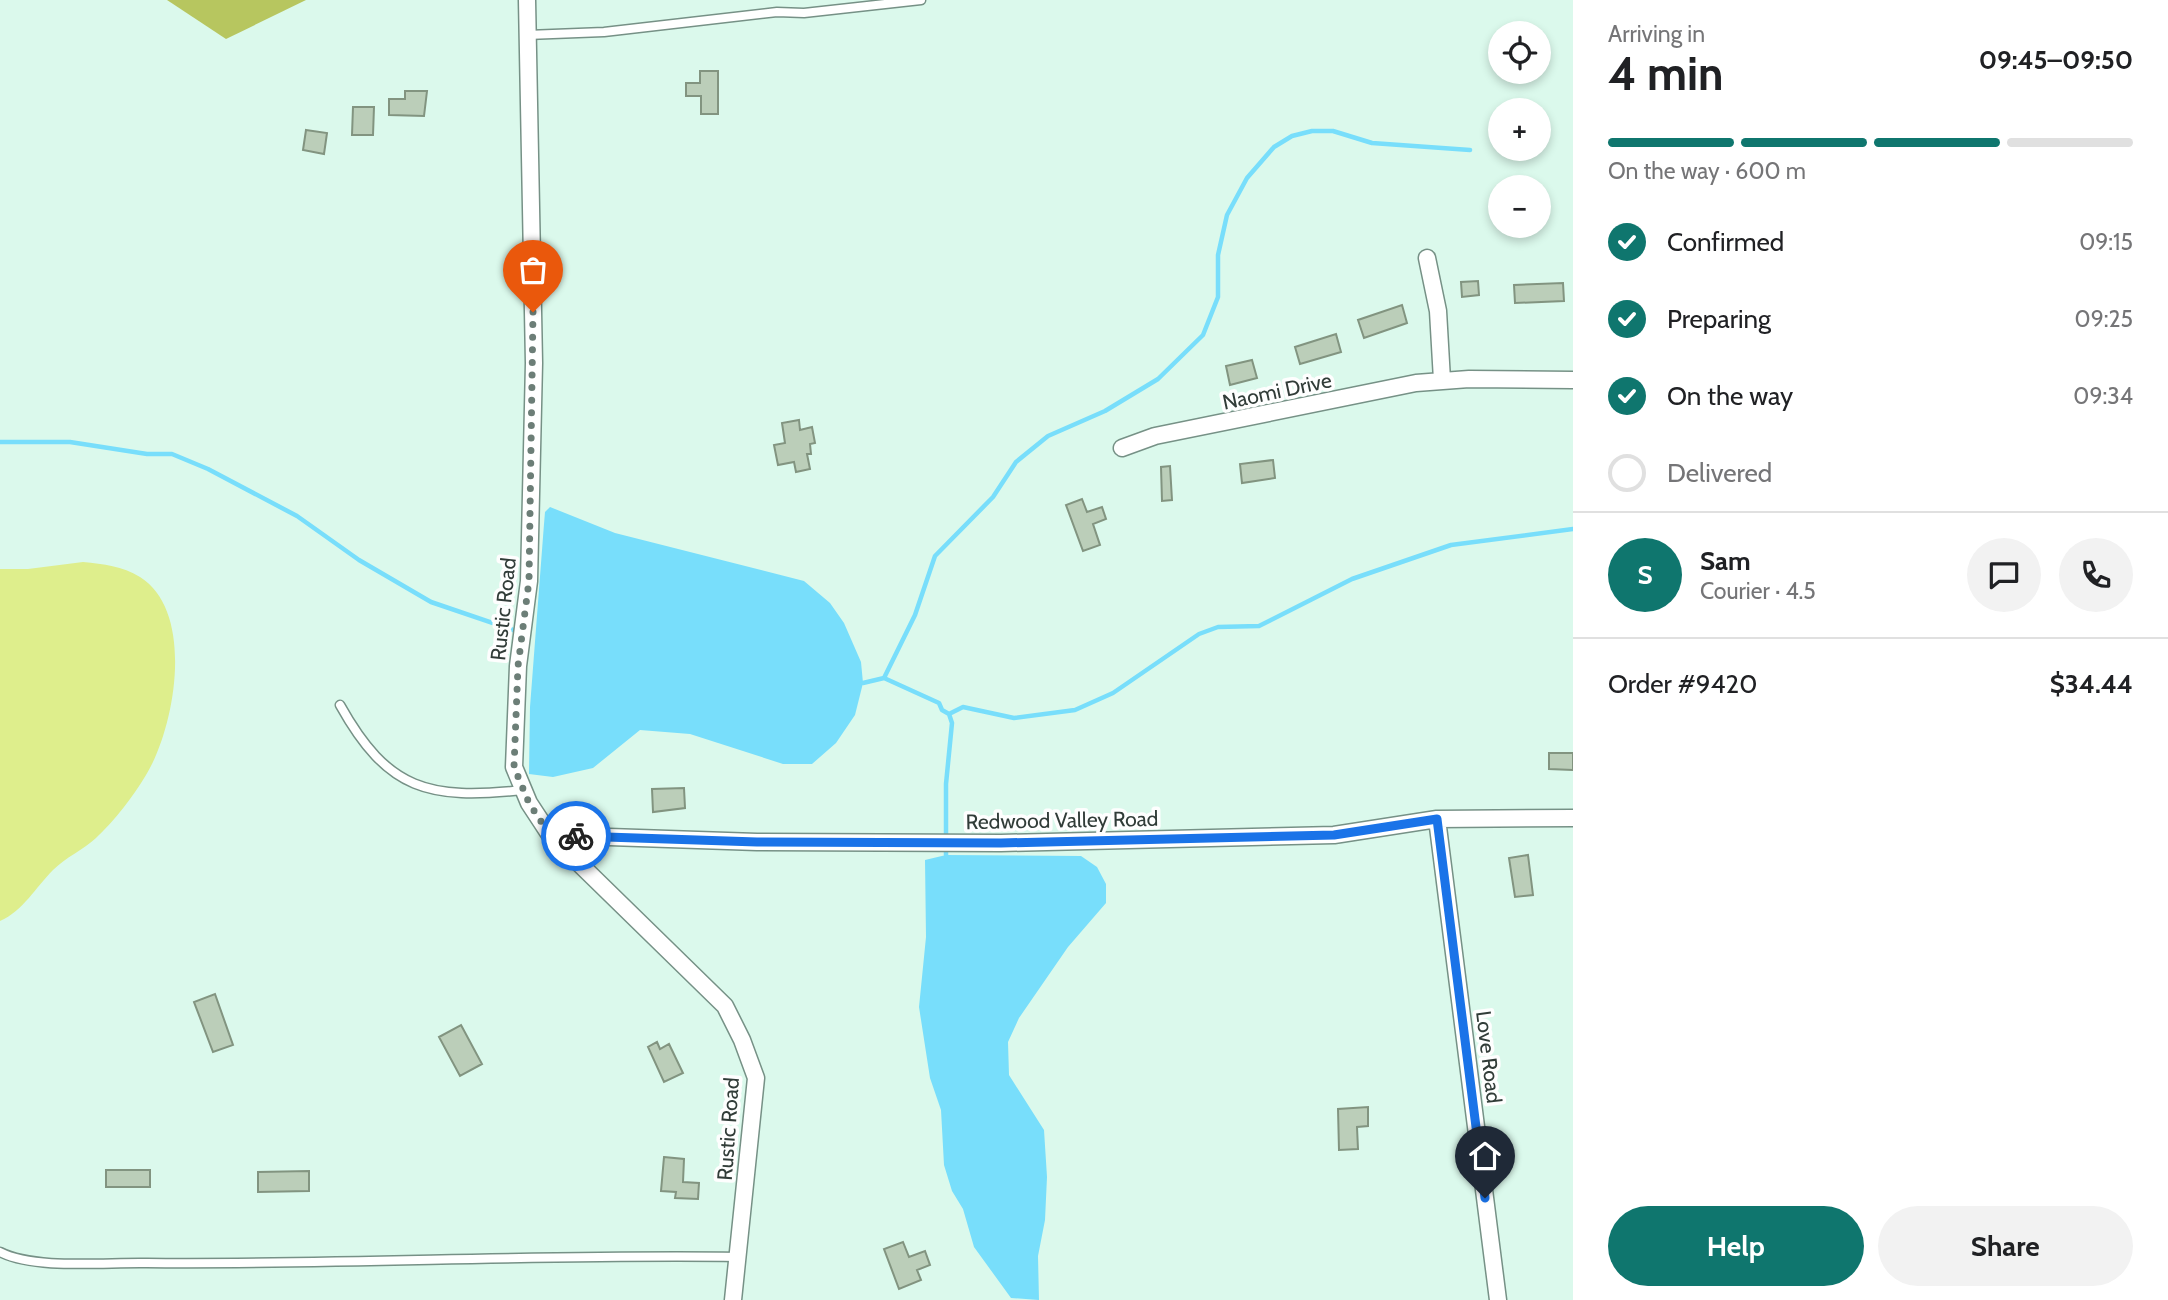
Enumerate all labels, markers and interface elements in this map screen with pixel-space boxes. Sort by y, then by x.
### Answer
text: Arriving in [1608,20,1705,48]
map controls [1488,21,1551,238]
button: locate [1488,21,1551,84]
text: 09:45–09:50 [1979,44,2133,76]
text: 4 min [1608,46,1723,102]
button: + [1488,98,1551,161]
text: On the way · 600 m [1608,157,1806,185]
button: − [1488,175,1551,238]
icon: check [1608,223,1646,261]
text: Confirmed [1667,226,1784,258]
text: 09:15 [2079,228,2133,256]
pin [503,240,563,312]
icon: bag [514,251,552,289]
icon: check [1608,300,1646,338]
text: Preparing [1667,303,1771,335]
text: 09:25 [2075,305,2133,333]
street label: Naomi Drive [1220,367,1334,415]
icon: check [1608,377,1646,415]
text: On the way [1667,380,1793,412]
text: 09:34 [2073,382,2133,410]
text: Delivered [1667,457,1772,489]
button: chat [1967,538,2041,612]
button: phone [2059,538,2133,612]
text: Sam [1700,545,1751,577]
street label: Rustic Road [485,556,521,662]
text: S [1637,559,1653,591]
text: Courier · 4.5 [1700,577,1816,605]
text: Order #9420 [1608,668,1757,700]
text: $34.44 [2050,668,2133,700]
courier [541,801,611,871]
street label: Redwood Valley Road [965,806,1159,834]
icon: bike [557,817,595,855]
street label: Love Road [1471,1009,1507,1105]
street label: Rustic Road [712,1077,744,1181]
pin [1455,1126,1515,1198]
icon: home [1466,1137,1504,1175]
button: Help [1608,1206,1864,1286]
button: Share [1878,1206,2133,1286]

